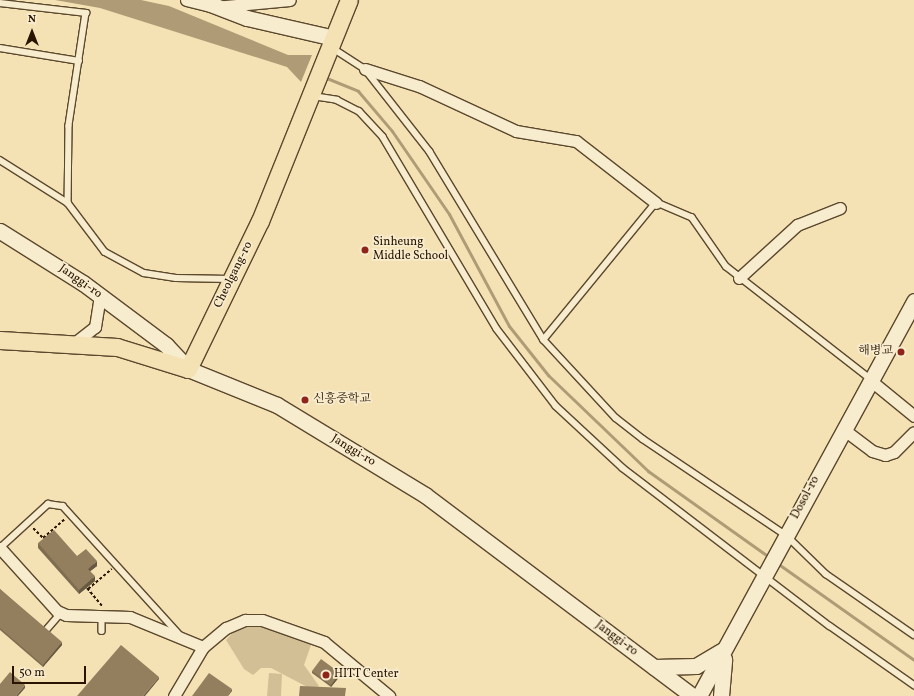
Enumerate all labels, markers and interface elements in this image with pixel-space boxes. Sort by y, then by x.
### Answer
north arrow [12,12,52,52]
text: N [28,12,36,27]
place label: Sinheung Middle School [373,236,448,264]
street label: Cheolgang-ro [212,239,256,311]
marker: Sinheung Middle School [360,245,370,255]
street label: Janggi-ro [56,262,104,302]
place label: 해병교 [858,345,893,359]
marker: 해병교 [896,347,906,357]
place label: 신흥중학교 [313,393,371,407]
marker: 신흥중학교 [300,395,310,405]
street label: Janggi-ro [328,432,378,470]
street label: Dosol-ro [789,474,823,522]
street label: Janggi-ro [592,618,640,660]
scale bar [14,658,88,684]
text: 50 m [19,665,45,681]
place label: HITT Center [334,668,399,682]
marker: HITT Center [321,670,331,680]

